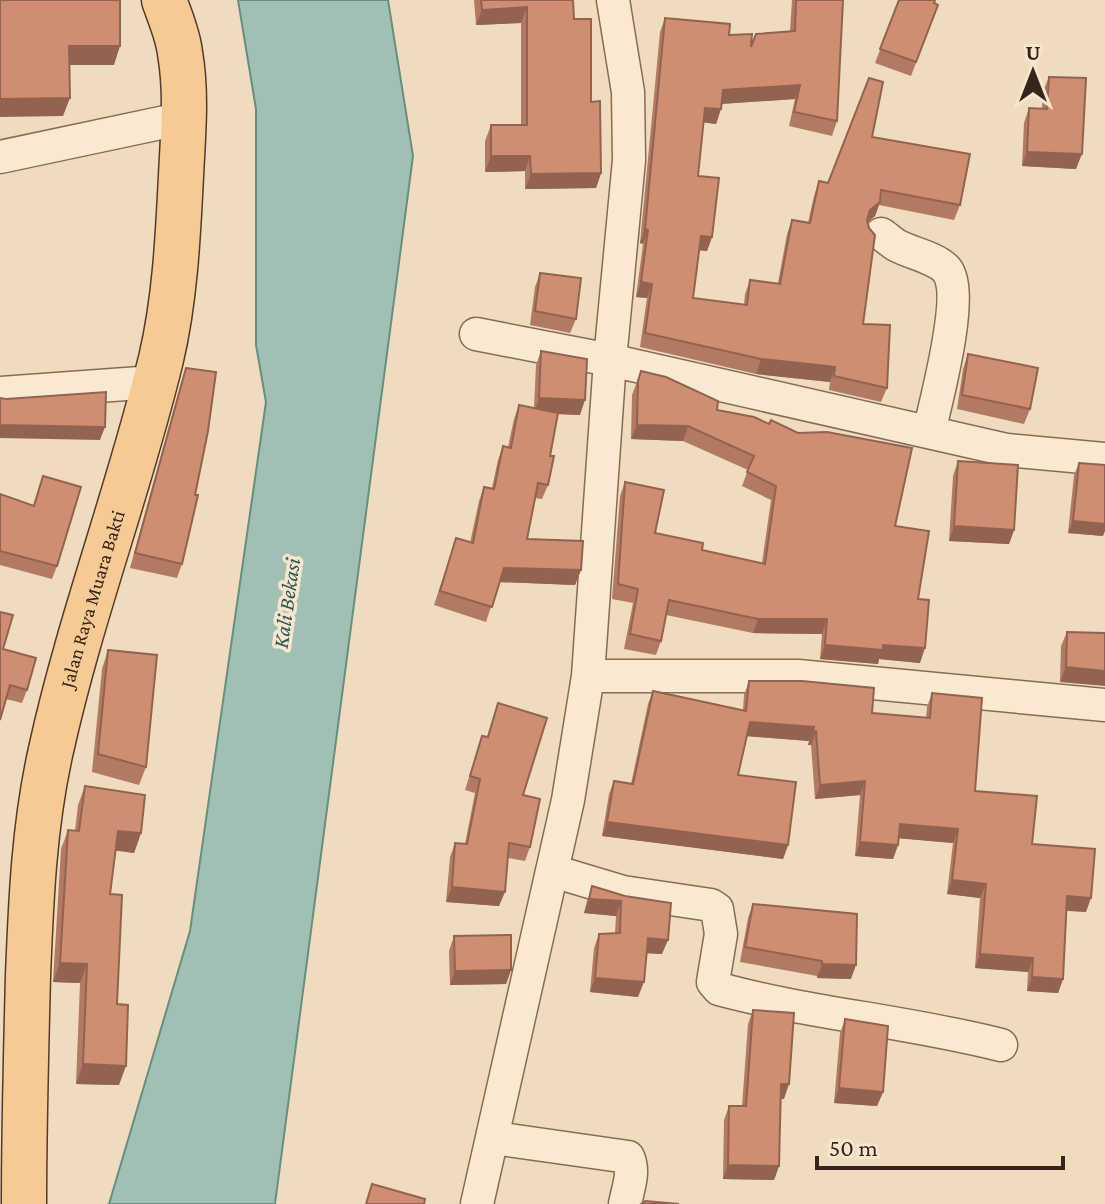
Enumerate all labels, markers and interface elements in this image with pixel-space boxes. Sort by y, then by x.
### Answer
north arrow [993,32,1073,112]
text: U [1025,40,1041,65]
street label: Jalan Raya Muara Bakti [55,508,129,693]
water label: Kali Bekasi [268,556,305,650]
scale bar [817,1120,1063,1170]
text: 50 m [829,1134,878,1161]

